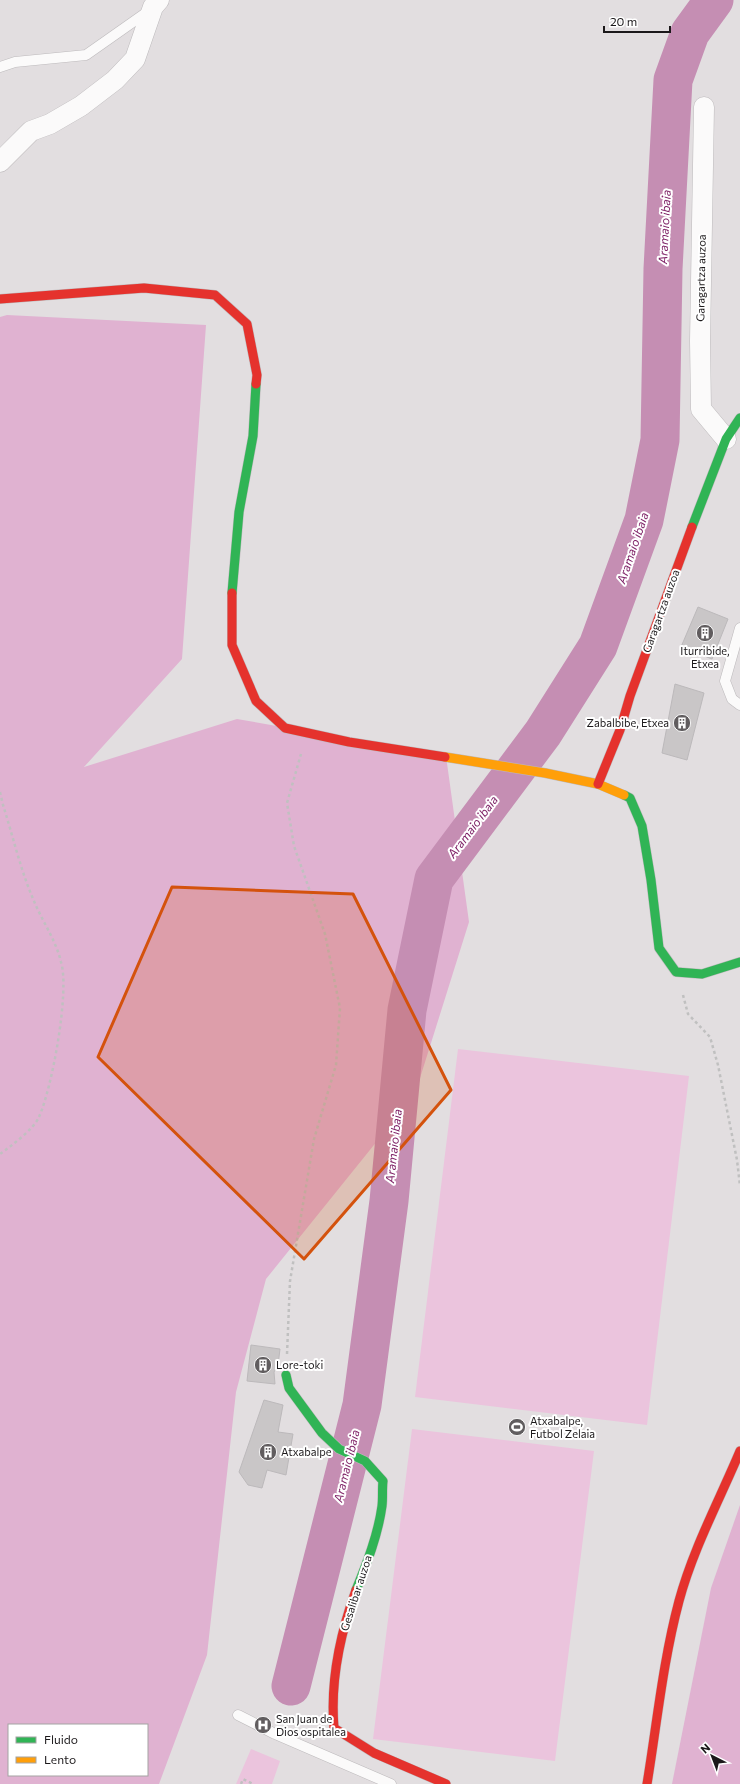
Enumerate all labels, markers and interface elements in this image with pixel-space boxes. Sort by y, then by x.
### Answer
scale bar [604,8,670,34]
text: 20 m [610,14,637,28]
water label: Aramaio ibaia [655,189,673,265]
street label: Garagartza auzoa [693,234,708,322]
water label: Aramaio ibaia [613,510,651,586]
street label: Garagartza auzoa [639,568,682,654]
building icon: Iturribide, Etxea [695,623,715,643]
place label: Iturribide, Etxea [680,644,730,670]
building icon: Zabalbibe, Etxea [672,713,692,733]
place label: Zabalbibe, Etxea [587,716,669,729]
water label: Aramaio ibaia [444,792,500,861]
water label: Aramaio ibaia [382,1108,404,1185]
building icon: Lore-toki [253,1355,273,1375]
place label: Lore-toki [276,1358,323,1371]
place label: Atxabalpe, Futbol Zelaia [530,1414,595,1440]
sports icon: Atxabalpe, Futbol Zelaia [507,1417,527,1437]
water label: Aramaio ibaia [330,1428,362,1505]
building icon: Atxabalpe [258,1442,278,1462]
place label: Atxabalpe [281,1445,332,1458]
street label: Gesalibar auzoa [337,1553,374,1632]
place label: San Juan de Dios ospitalea [276,1712,346,1738]
hospital icon: San Juan de Dios ospitalea [253,1715,273,1735]
legend [8,1724,148,1776]
text: Fluido [44,1732,78,1746]
north arrow [692,1736,732,1776]
text: N [698,1741,712,1756]
text: Lento [44,1752,76,1766]

